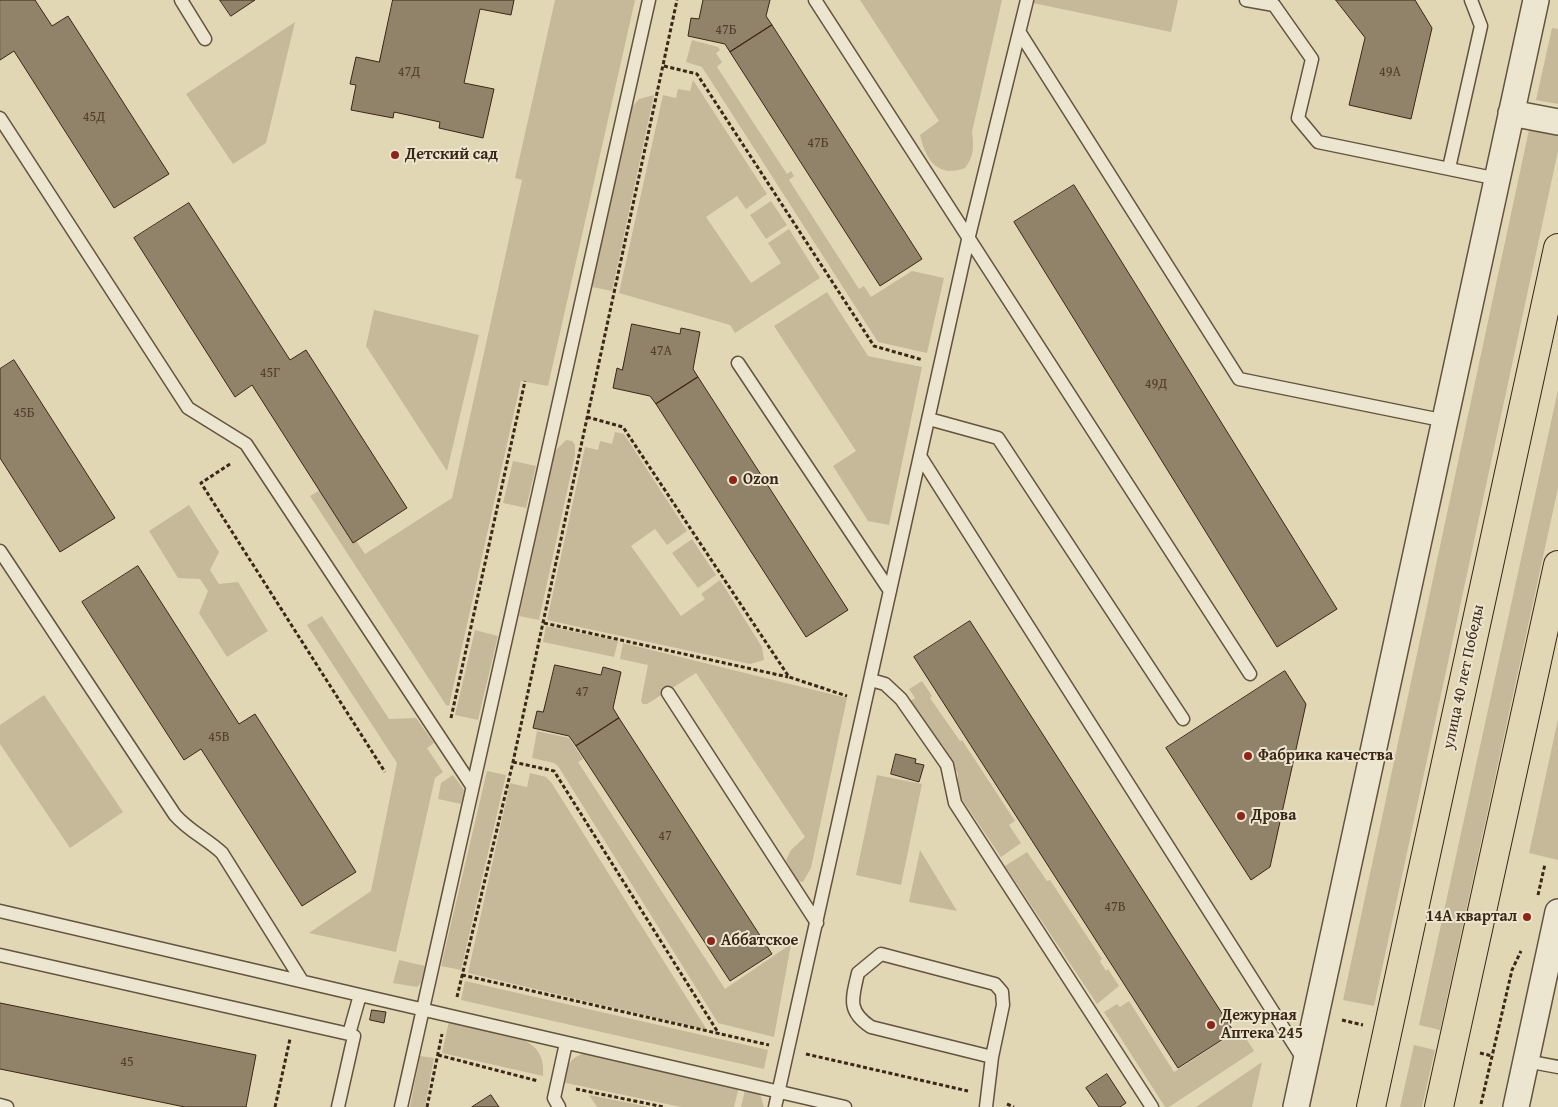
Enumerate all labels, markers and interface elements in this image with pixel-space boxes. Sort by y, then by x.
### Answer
house number: 47Б [715,22,737,38]
house number: 47Д [398,64,420,80]
house number: 49А [1379,64,1401,80]
house number: 45Д [83,109,105,125]
house number: 47Б [807,135,829,151]
place label: Детский сад [405,145,498,165]
marker: Детский сад [389,149,401,161]
house number: 47А [650,343,672,359]
house number: 45Г [260,365,280,381]
house number: 49Д [1145,376,1167,392]
house number: 45Б [13,405,35,421]
place label: Ozon [743,470,779,490]
marker: Ozon [727,474,739,486]
street label: улица 40 лет Победы [1439,603,1489,751]
house number: 47 [575,684,589,700]
house number: 45В [208,729,230,745]
place label: Фабрика качества [1258,746,1393,766]
marker: Фабрика качества [1242,750,1254,762]
place label: Дрова [1251,806,1296,826]
marker: Дрова [1235,810,1247,822]
house number: 47 [658,828,672,844]
house number: 47В [1104,899,1126,915]
place label: 14А квартал [1426,907,1517,927]
marker: 14А квартал [1521,911,1533,923]
place label: Аббатское [721,931,798,951]
marker: Аббатское [705,935,717,947]
place label: Дежурная Аптека 245 [1221,1006,1303,1044]
marker: Дежурная Аптека 245 [1205,1019,1217,1031]
house number: 45 [120,1054,134,1070]

